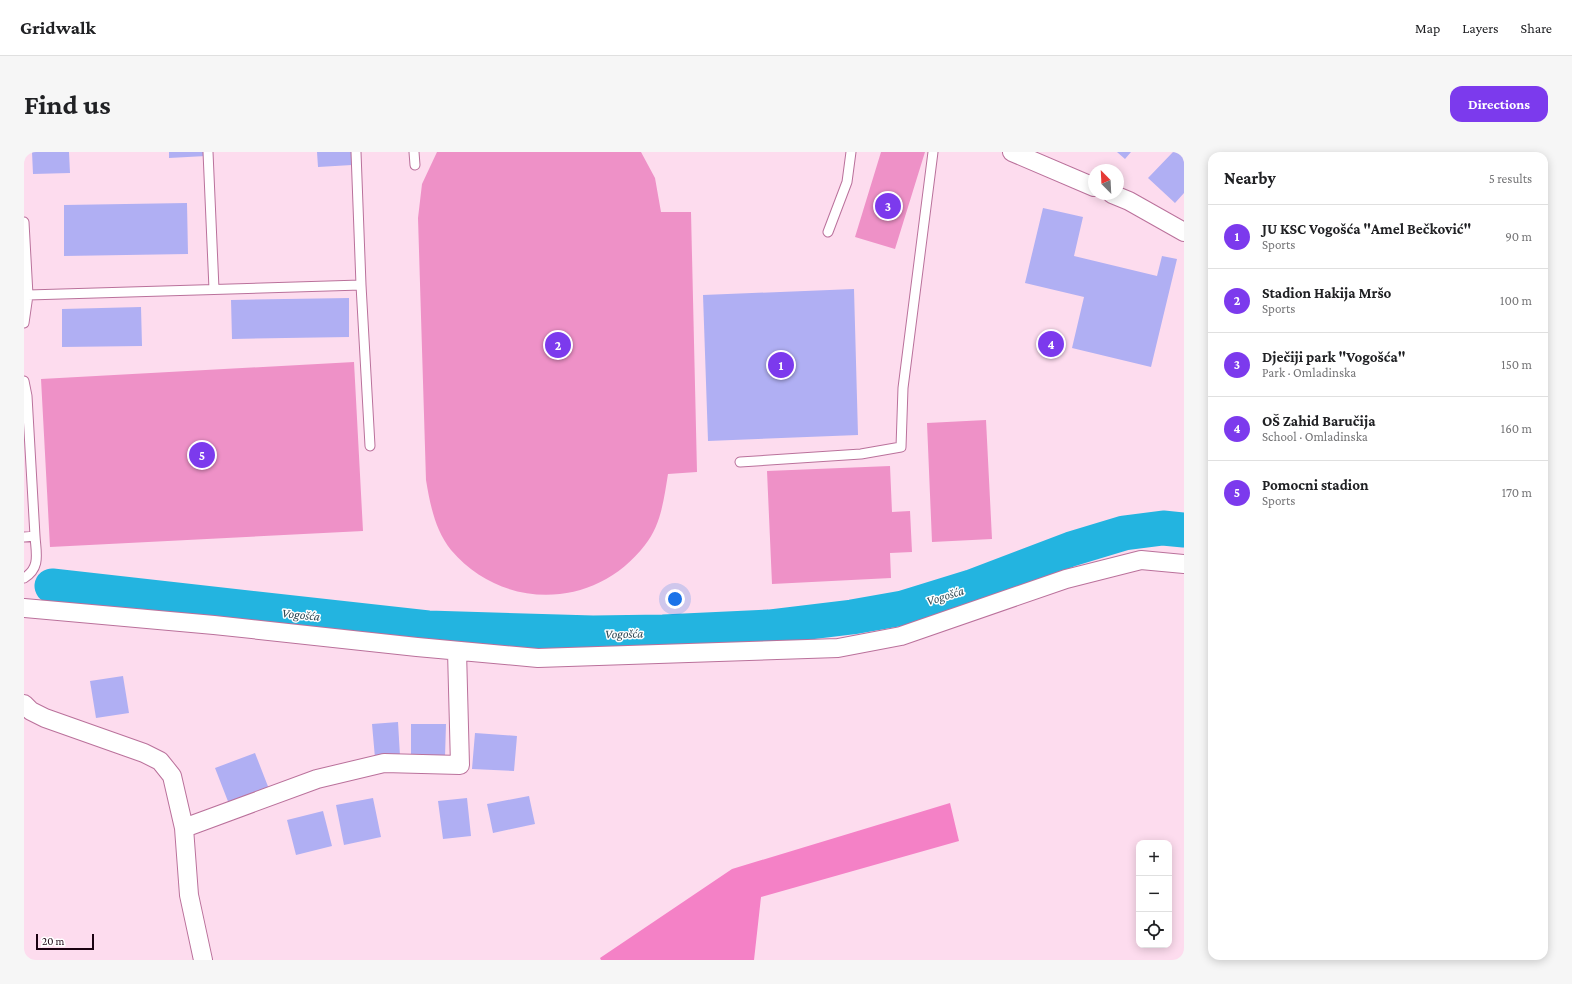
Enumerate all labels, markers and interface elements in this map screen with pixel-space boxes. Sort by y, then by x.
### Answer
text: Gridwalk [20,17,96,38]
text: Map [1415,20,1440,36]
text: Layers [1462,20,1499,36]
text: Share [1521,20,1552,36]
button: Directions [1450,86,1548,122]
text: Find us [24,89,111,120]
north arrow [1088,164,1124,200]
text: Nearby [1224,169,1276,188]
text: 5 results [1489,171,1532,186]
pin: 3 [875,191,901,221]
text: JU KSC Vogošća "Amel Bečković" [1262,221,1471,237]
text: 1 [1235,229,1239,244]
text: 90 m [1505,229,1532,244]
text: Sports [1262,237,1295,252]
text: Stadion Hakija Mršo [1262,285,1391,301]
text: 2 [1234,293,1240,308]
text: 100 m [1500,293,1532,308]
text: Sports [1262,301,1295,316]
pin: 4 [1038,329,1064,359]
pin: 2 [545,330,571,360]
text: Dječiji park "Vogošća" [1262,349,1406,365]
pin: 1 [768,350,794,380]
text: 3 [1234,357,1240,372]
text: 150 m [1501,357,1532,372]
text: Park · Omladinska [1262,365,1356,380]
text: OŠ Zahid Baručija [1262,413,1375,429]
text: 4 [1233,421,1241,436]
text: 160 m [1501,421,1532,436]
text: School · Omladinska [1262,429,1368,444]
pin: 5 [189,440,215,470]
text: Pomocni stadion [1262,477,1369,493]
text: 5 [1234,485,1240,500]
text: 170 m [1502,485,1532,500]
text: Sports [1262,493,1295,508]
water label: Vogošća [925,583,966,608]
your location [665,589,685,609]
water label: Vogošća [281,605,321,624]
water label: Vogošća [605,626,643,641]
map controls [1136,840,1172,948]
button: + [1136,840,1172,876]
button: − [1136,876,1172,912]
button: locate [1136,912,1172,948]
scale bar [36,932,94,951]
text: 20 m [42,935,64,947]

